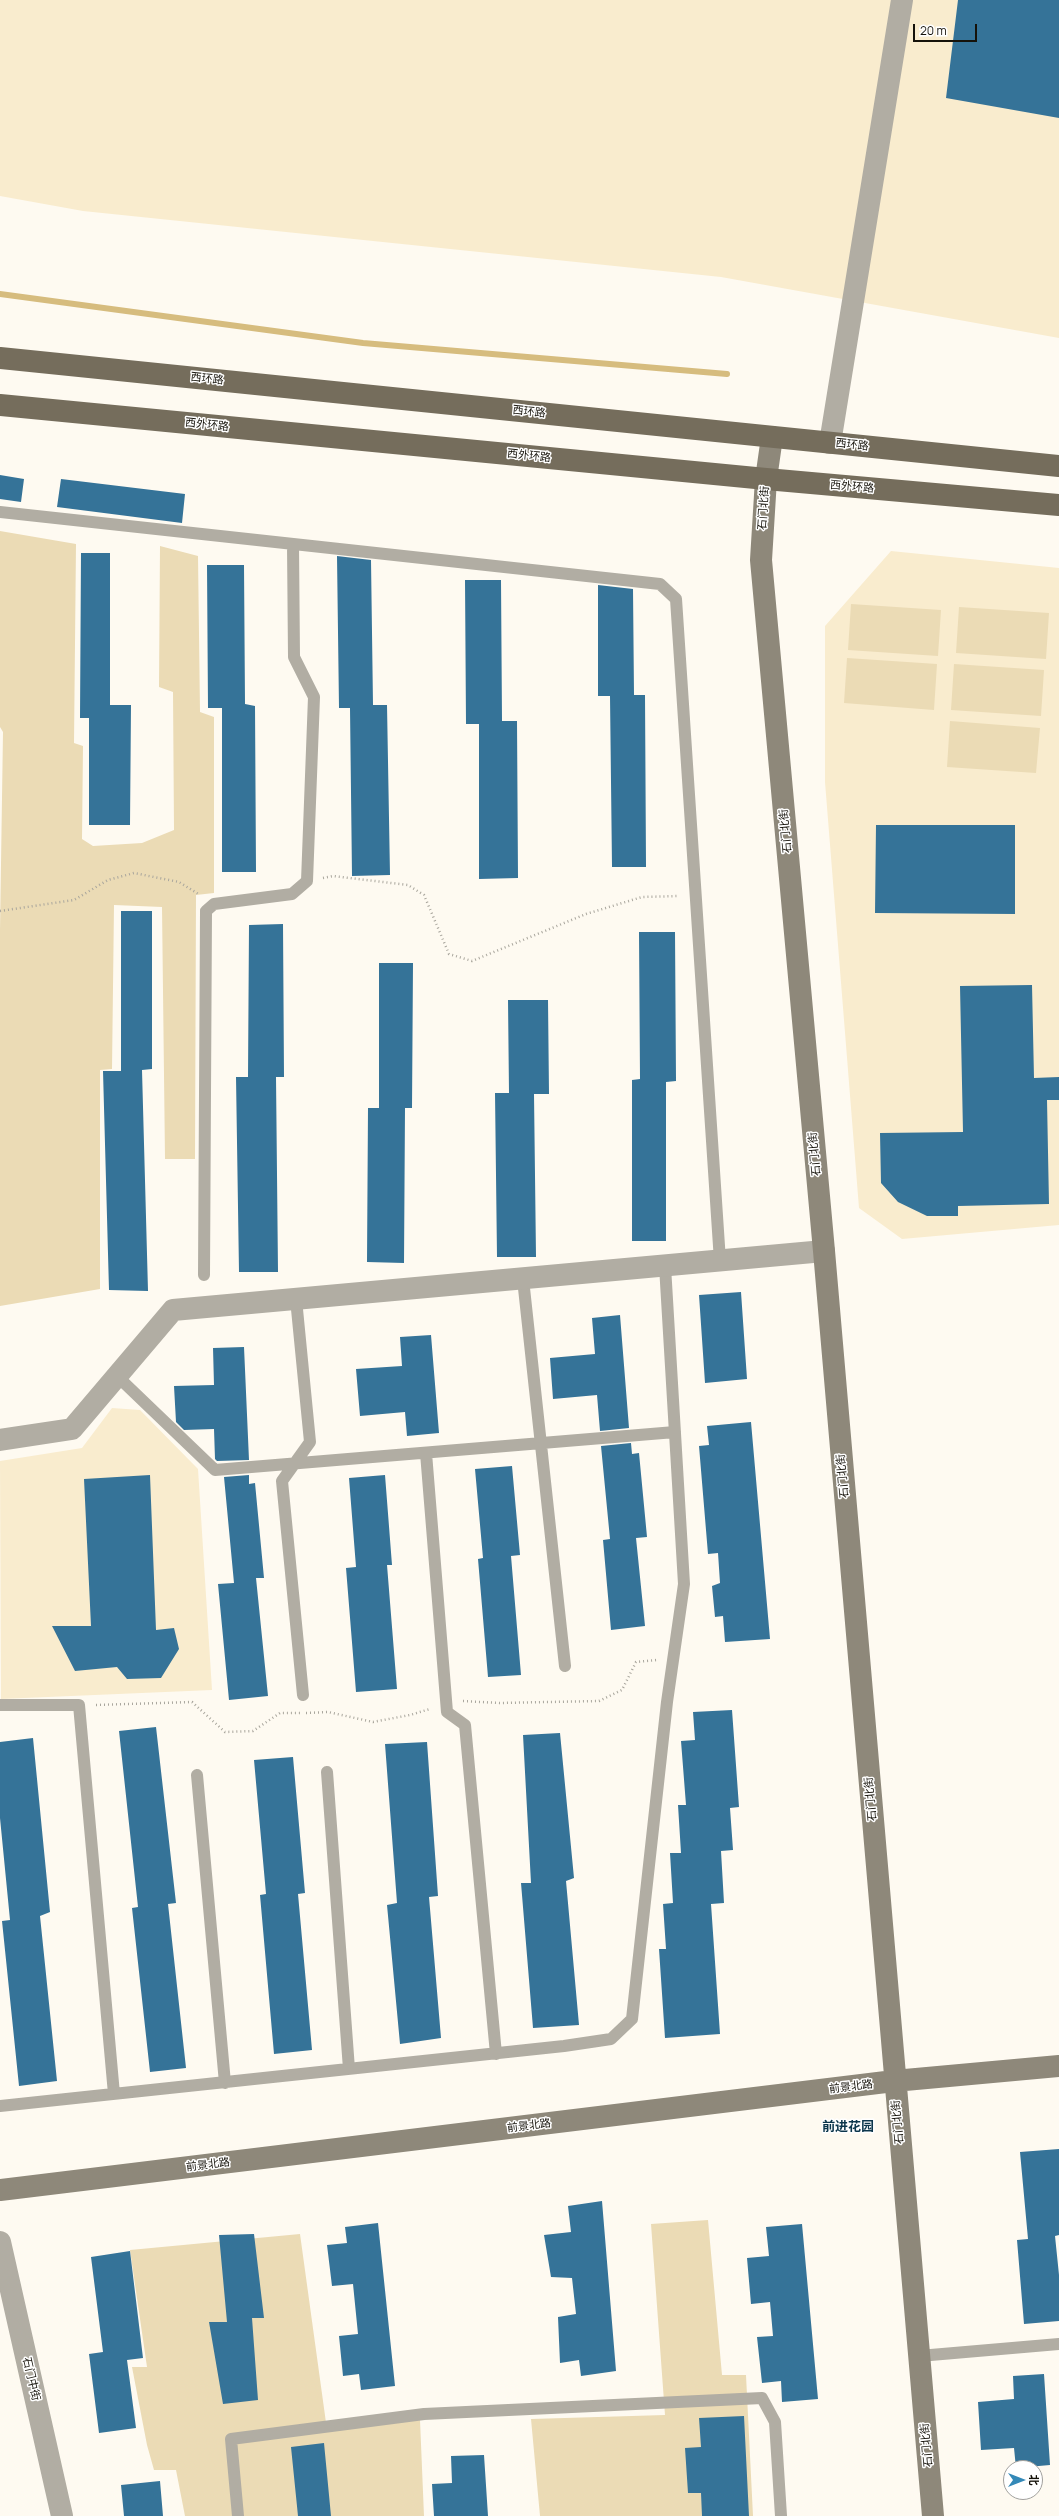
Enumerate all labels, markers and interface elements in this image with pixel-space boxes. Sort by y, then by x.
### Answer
scale bar [915,16,979,42]
text: 20 m [920,22,947,39]
street label: 西环路 [190,371,224,387]
street label: 西环路 [512,404,546,420]
street label: 西外环路 [184,416,230,434]
street label: 西环路 [835,437,869,453]
street label: 西外环路 [506,447,552,465]
street label: 西外环路 [830,479,874,495]
street label: 石门北街 [756,486,772,530]
street label: 石门北街 [778,809,794,853]
street label: 石门北街 [807,1132,823,1176]
street label: 石门北街 [835,1454,851,1498]
street label: 石门北街 [863,1777,879,1821]
street label: 前景北路 [828,2078,874,2096]
street label: 石门北街 [890,2100,906,2144]
street label: 前景北路 [506,2117,552,2135]
district label: 前进花园 [822,2119,874,2135]
street label: 前景北路 [185,2156,231,2174]
street label: 石门中街 [20,2356,42,2402]
street label: 石门北街 [919,2423,935,2467]
north arrow [1003,2460,1043,2500]
text: 北 [1027,2475,1042,2486]

